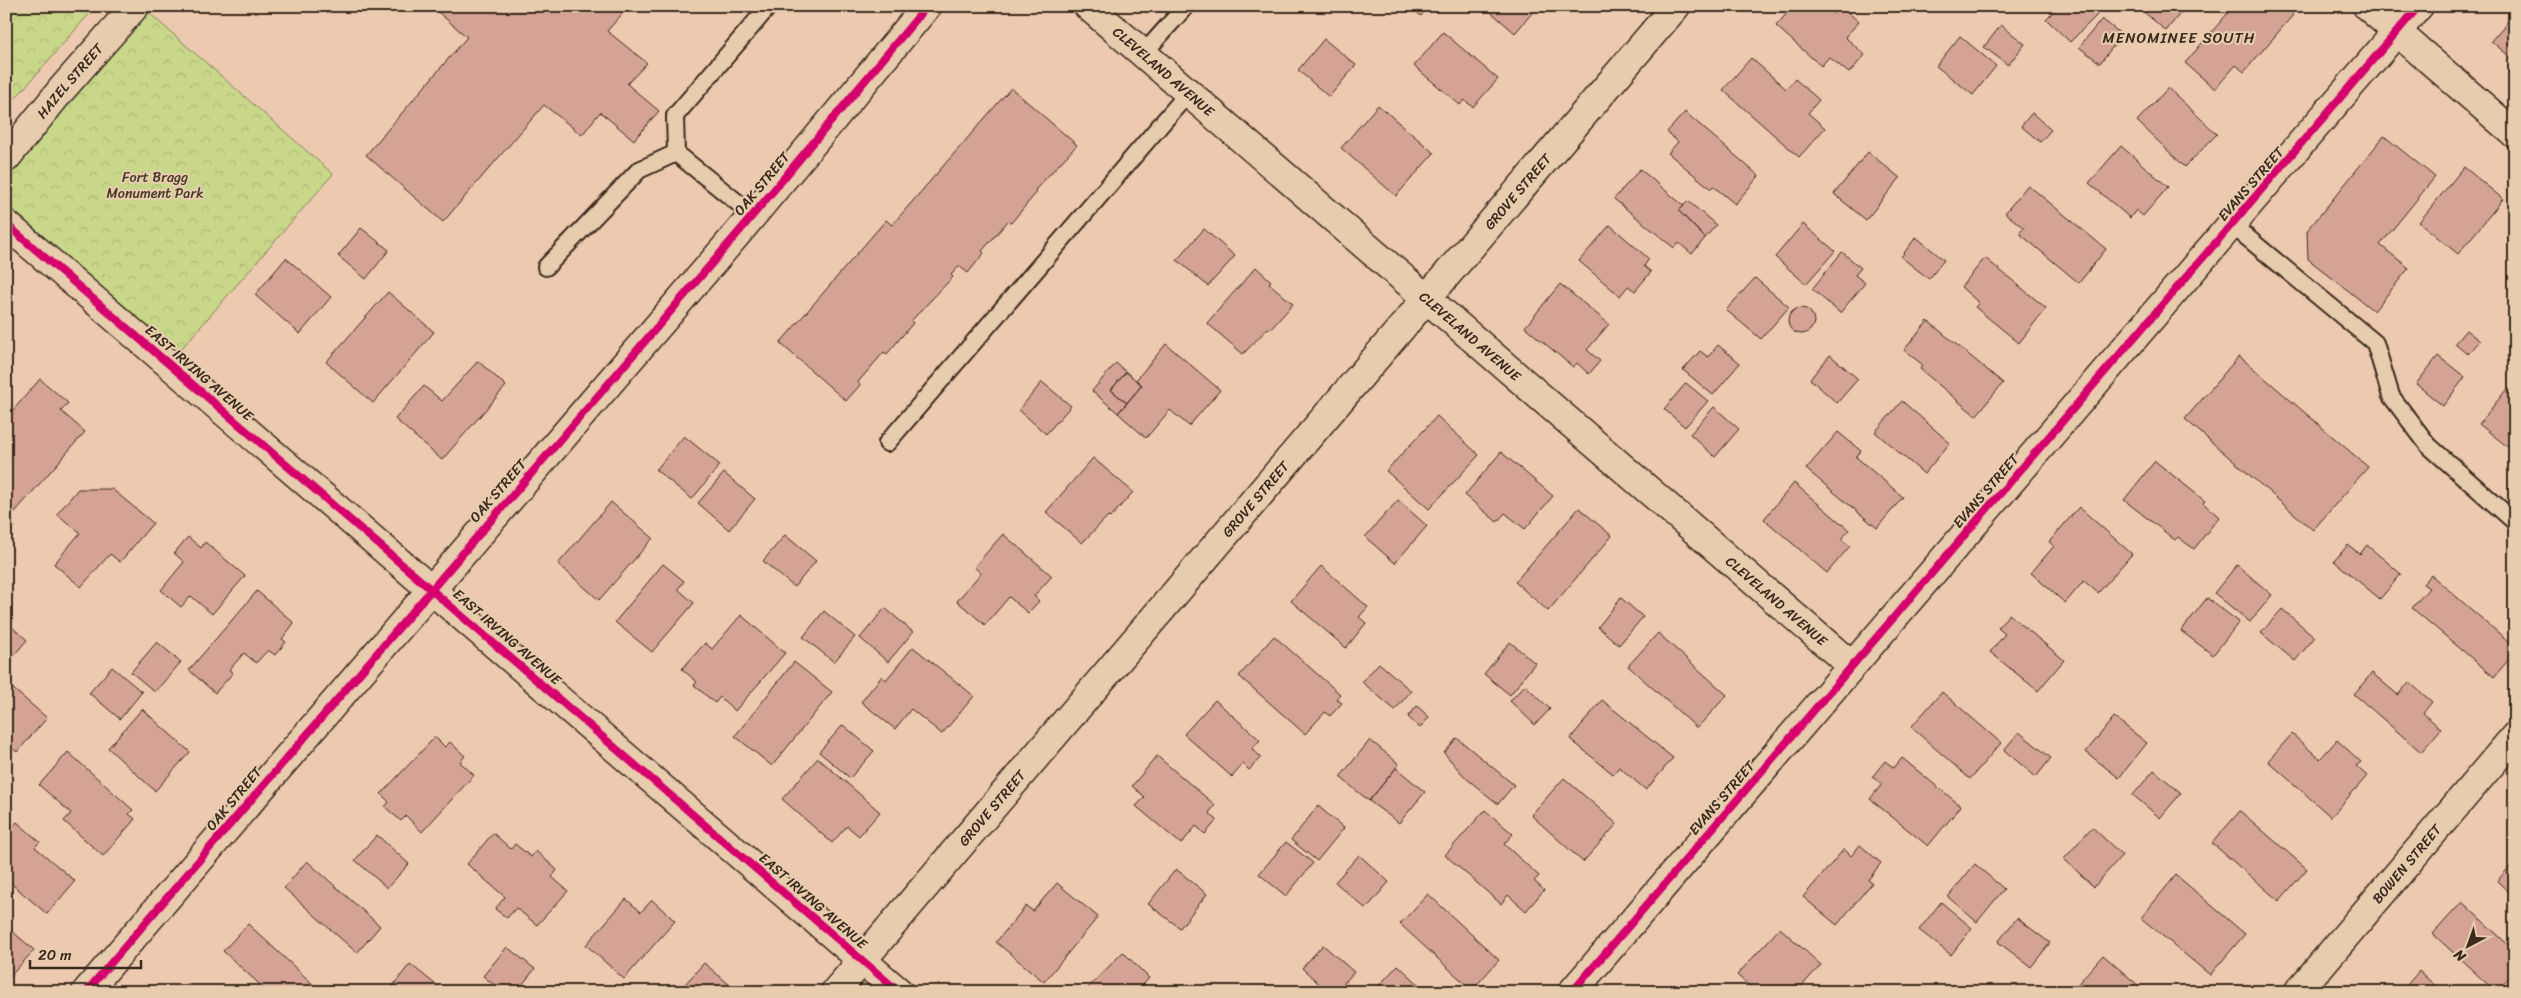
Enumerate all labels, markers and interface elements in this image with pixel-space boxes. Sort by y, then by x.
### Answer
street label: CLEVELAND AVENUE [1107,20,1221,124]
district label: MENOMINEE SOUTH [2103,25,2255,51]
street label: HAZEL STREET [30,37,110,124]
street label: EVANS STREET [2211,140,2291,227]
street label: OAK STREET [728,145,797,222]
street label: GROVE STREET [1478,147,1558,235]
park label: Fort Bragg Monument Park [106,165,204,206]
street label: CLEVELAND AVENUE [1413,285,1528,388]
street label: EAST IRVING AVENUE [139,318,260,428]
street label: EVANS STREET [1946,447,2026,534]
street label: OAK STREET [463,452,534,528]
street label: GROVE STREET [1216,454,1296,543]
street label: CLEVELAND AVENUE [1720,549,1834,653]
street label: EAST IRVING AVENUE [447,582,568,692]
street label: EVANS STREET [1682,754,1762,841]
street label: OAK STREET [200,760,269,837]
street label: GROVE STREET [952,763,1033,852]
street label: BOWEN STREET [2365,817,2449,909]
street label: EAST IRVING AVENUE [753,846,874,956]
north arrow [2444,920,2494,970]
scale bar [30,938,141,970]
text: 20 m [38,942,72,968]
text: N [2448,943,2472,969]

